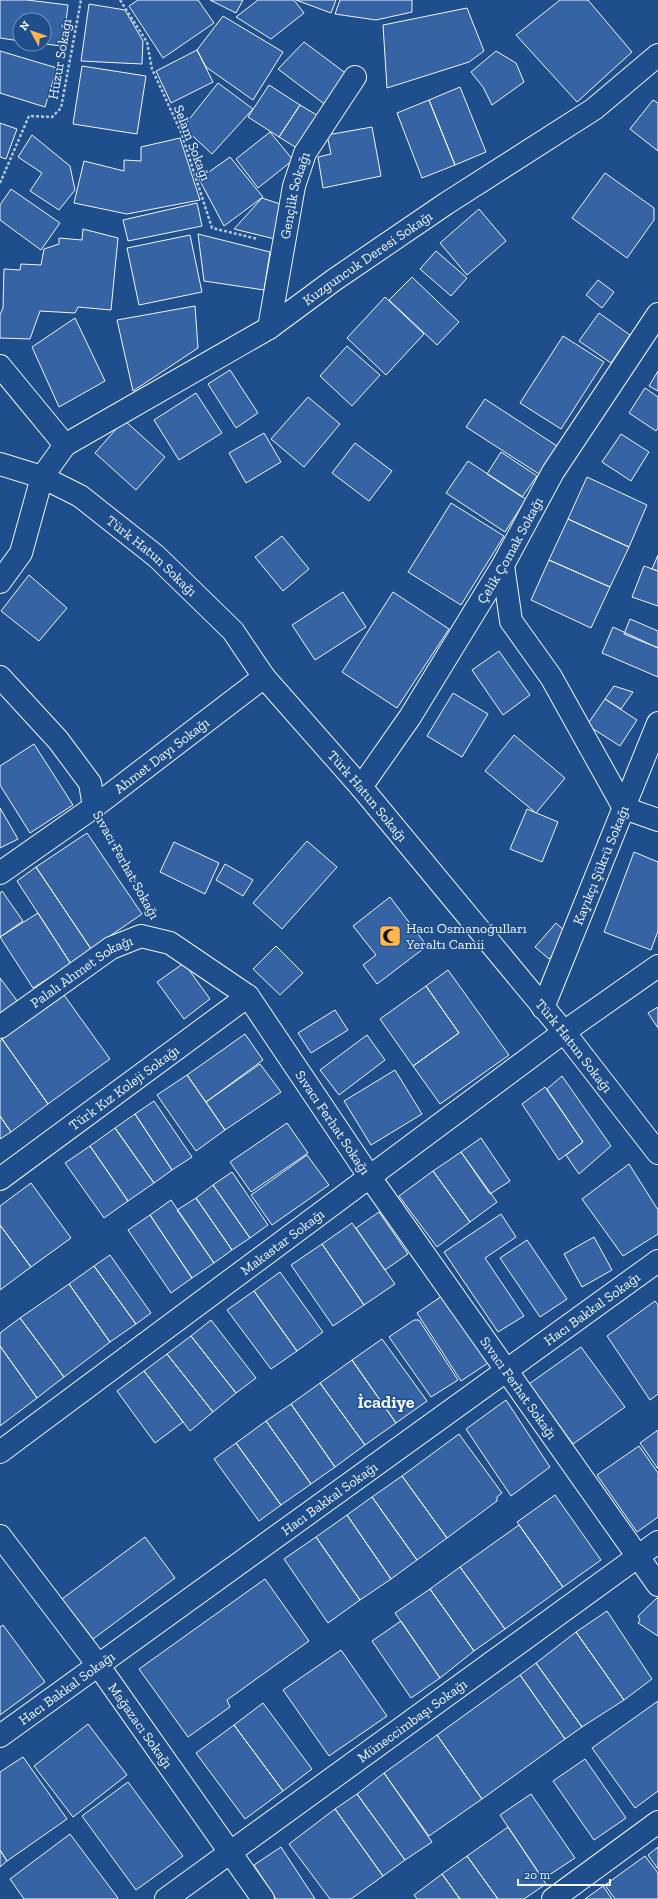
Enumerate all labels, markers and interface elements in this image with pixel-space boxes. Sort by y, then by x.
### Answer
north arrow [12,12,52,52]
street label: Huzur Sokağı [45,17,75,101]
text: N [17,18,33,33]
street label: Selam Sokağı [170,103,214,183]
street label: Gençlik Sokağı [276,150,313,240]
street label: Kuzguncuk Deresi Sokağı [299,207,436,309]
street label: Çelik Çomak Sokağı [473,494,547,607]
street label: Türk Hatun Sokağı [103,512,201,600]
street label: Ahmet Dayı Sokağı [111,714,212,797]
street label: Türk Hatun Sokağı [324,747,411,845]
street label: Kayıkçı Şükrü Sokağı [569,803,632,927]
street label: Sıvacı Ferhat Sokağı [89,808,163,922]
place label: Hacı Osmanoğulları Yeraltı Camii [405,920,527,953]
mosque icon: Hacı Osmanoğulları Yeraltı Camii [377,923,403,949]
street label: Palalı Ahmet Sokağı [27,932,135,1011]
street label: Türk Hatun Sokağı [532,995,616,1096]
street label: Türk Kız Koleji Sokağı [66,1041,182,1134]
street label: Sıvacı Ferhat Sokağı [292,1067,374,1178]
street label: Makastar Sokağı [237,1205,328,1279]
street label: Hacı Bakkal Sokağı [540,1268,643,1349]
street label: Sıvacı Ferhat Sokağı [477,1333,561,1443]
district label: İcadiye [358,1391,415,1413]
street label: Hacı Bakkal Sokağı [278,1458,381,1539]
street label: Hacı Bakkal Sokağı [15,1648,118,1728]
street label: Müneccimbaşı Sokağı [354,1675,470,1766]
street label: Mağazacı Sokağı [105,1679,177,1772]
scale bar [518,1861,610,1887]
text: 20 m [524,1868,551,1882]

